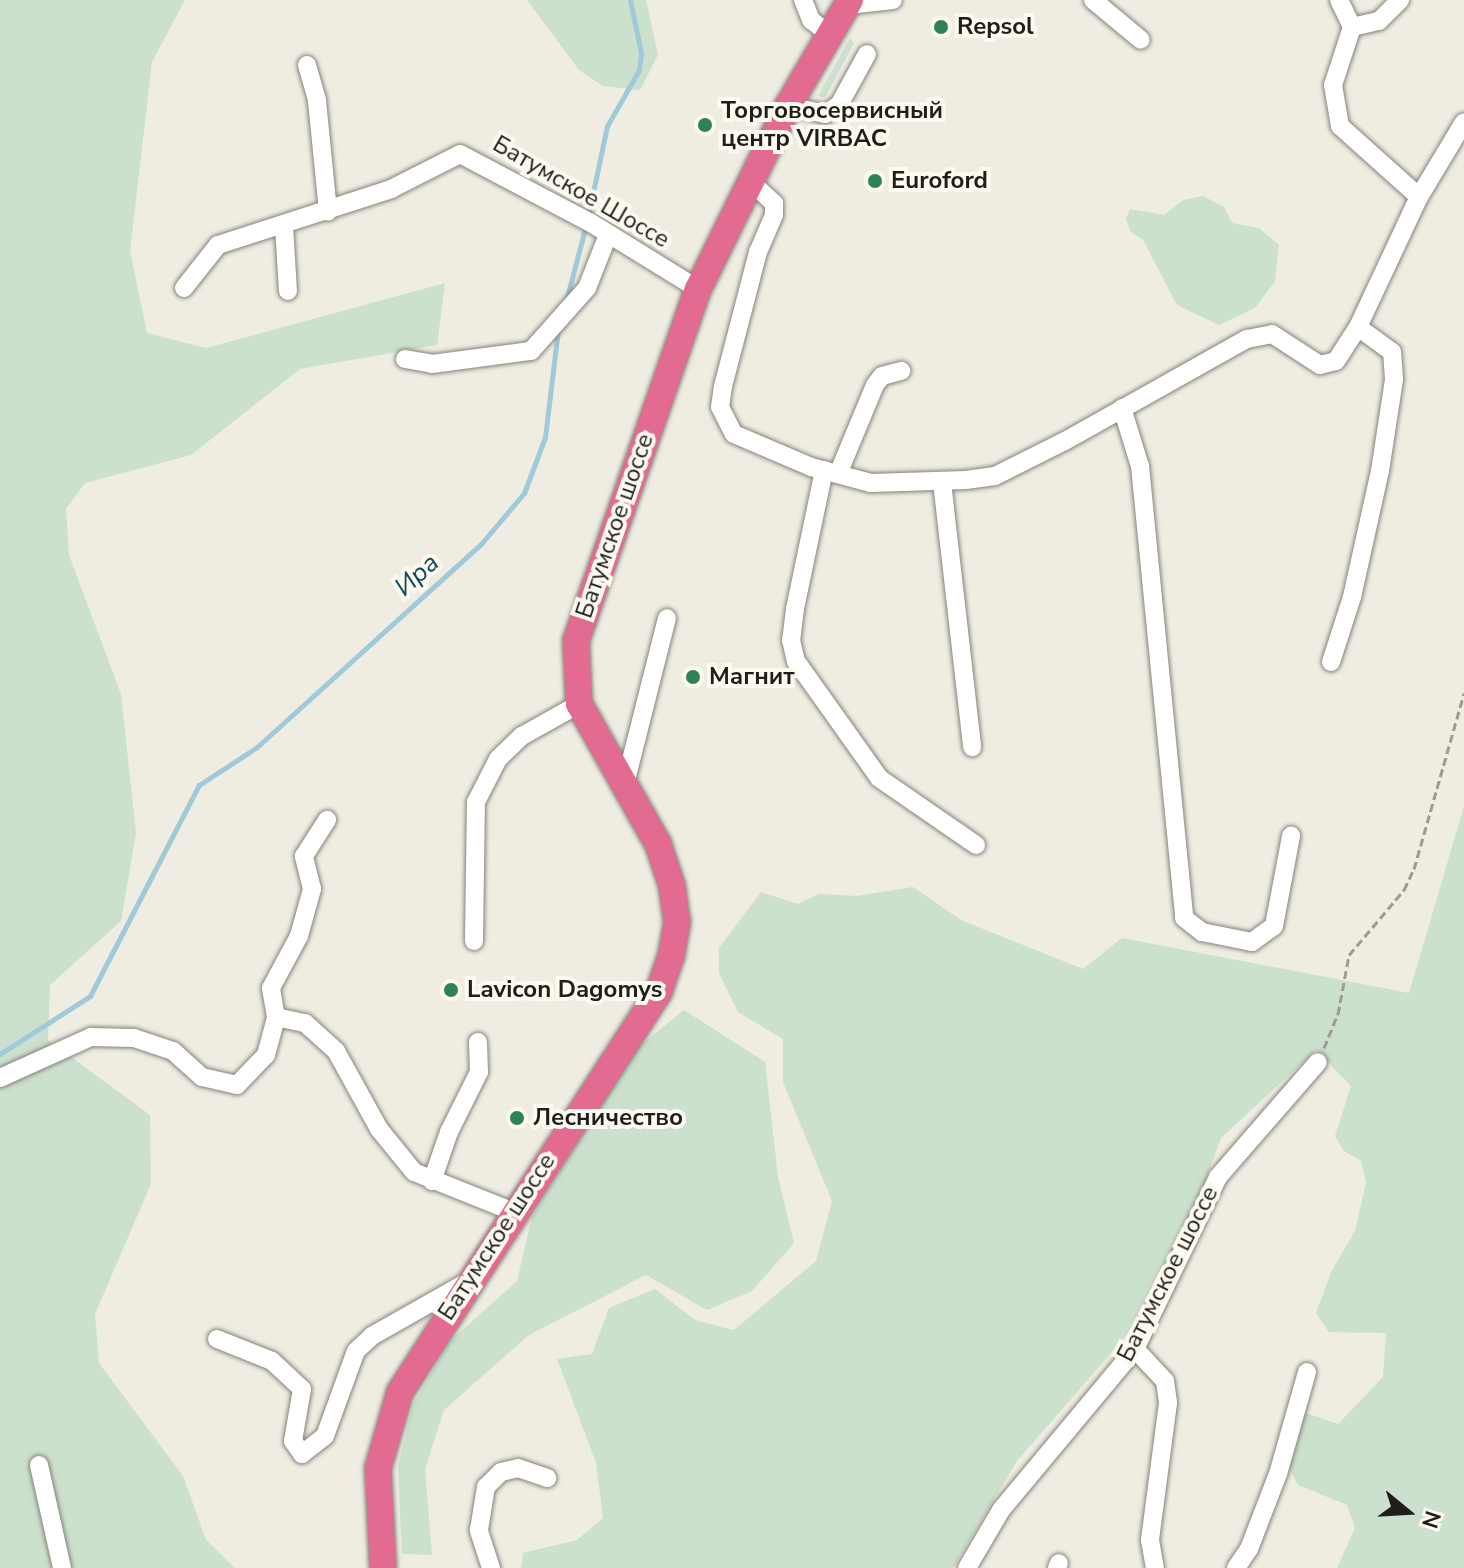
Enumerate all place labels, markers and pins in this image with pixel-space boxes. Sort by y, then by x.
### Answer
place label: Repsol [957,13,1034,41]
marker: Repsol [932,18,950,36]
place label: Торговосервисный центр VIRBAC [721,97,943,153]
marker: Торговосервисный центр VIRBAC [696,116,714,134]
place label: Euroford [891,167,988,195]
marker: Euroford [866,172,884,190]
place label: Магнит [709,663,795,691]
marker: Магнит [684,668,702,686]
place label: Lavicon Dagomys [467,976,662,1004]
marker: Lavicon Dagomys [442,981,460,999]
place label: Лесничество [533,1104,683,1132]
marker: Лесничество [508,1109,526,1127]

